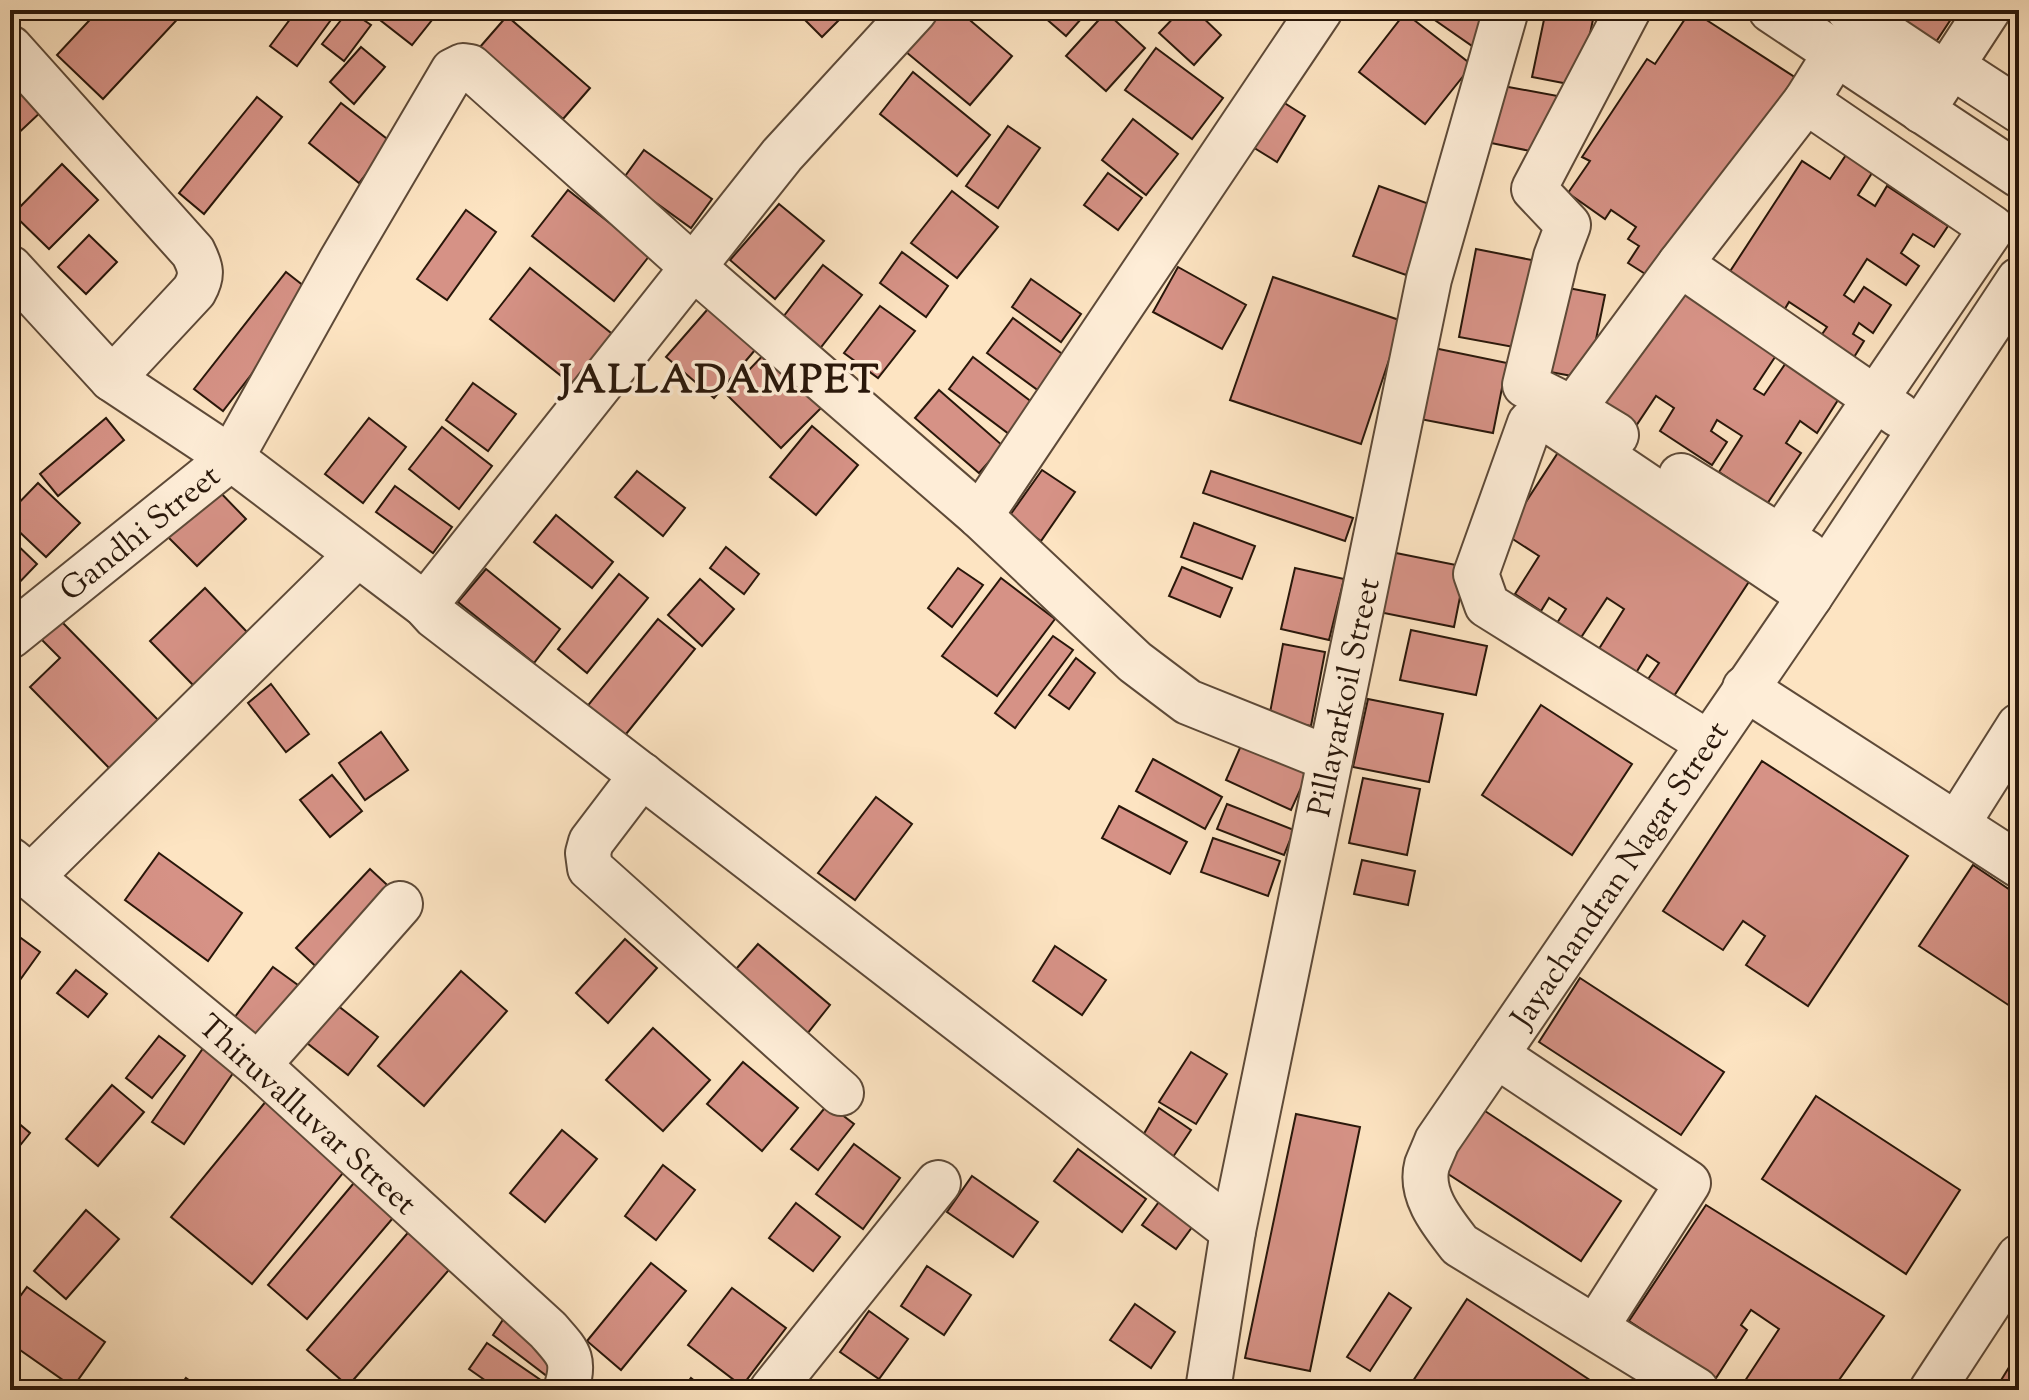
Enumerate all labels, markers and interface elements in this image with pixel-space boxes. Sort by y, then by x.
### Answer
district label: JALLADAMPET [557,354,880,411]
street label: Gandhi Street [51,455,231,614]
street label: Pillayarkoil Street [1298,574,1394,821]
street label: Jayachandran Nagar Street [1500,713,1742,1040]
street label: Thiruvalluvar Street [186,1005,426,1227]

